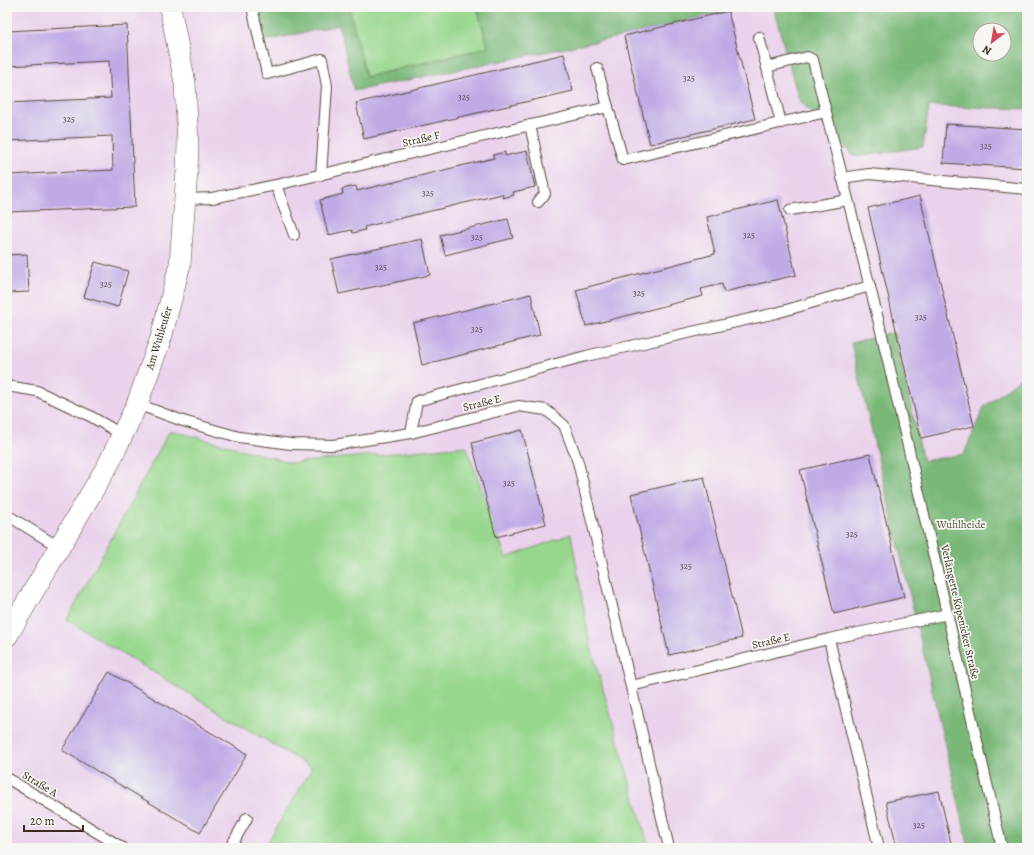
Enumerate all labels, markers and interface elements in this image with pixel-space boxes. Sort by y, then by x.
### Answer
north arrow [972,22,1012,62]
text: N [980,42,994,59]
house number: 325 [683,72,695,84]
house number: 325 [458,91,470,103]
house number: 325 [63,113,75,125]
street label: Straße F [401,127,442,151]
house number: 325 [980,140,992,152]
house number: 325 [422,187,434,199]
house number: 325 [743,229,755,241]
house number: 325 [471,231,483,243]
house number: 325 [375,261,387,273]
house number: 325 [100,278,112,290]
house number: 325 [633,287,645,299]
street label: Am Wuhleufer [142,305,176,372]
house number: 325 [915,311,927,323]
house number: 325 [471,323,483,335]
street label: Straße E [461,391,503,415]
house number: 325 [503,477,515,489]
park label: Wuhlheide [935,517,986,532]
house number: 325 [846,528,858,540]
street label: Verlängerte Köpenicker Straße [937,542,983,681]
house number: 325 [680,560,692,572]
street label: Straße E [750,629,792,653]
street label: Straße A [20,768,61,801]
scale bar [24,807,83,833]
text: 20 m [30,813,54,829]
house number: 325 [913,819,925,831]

